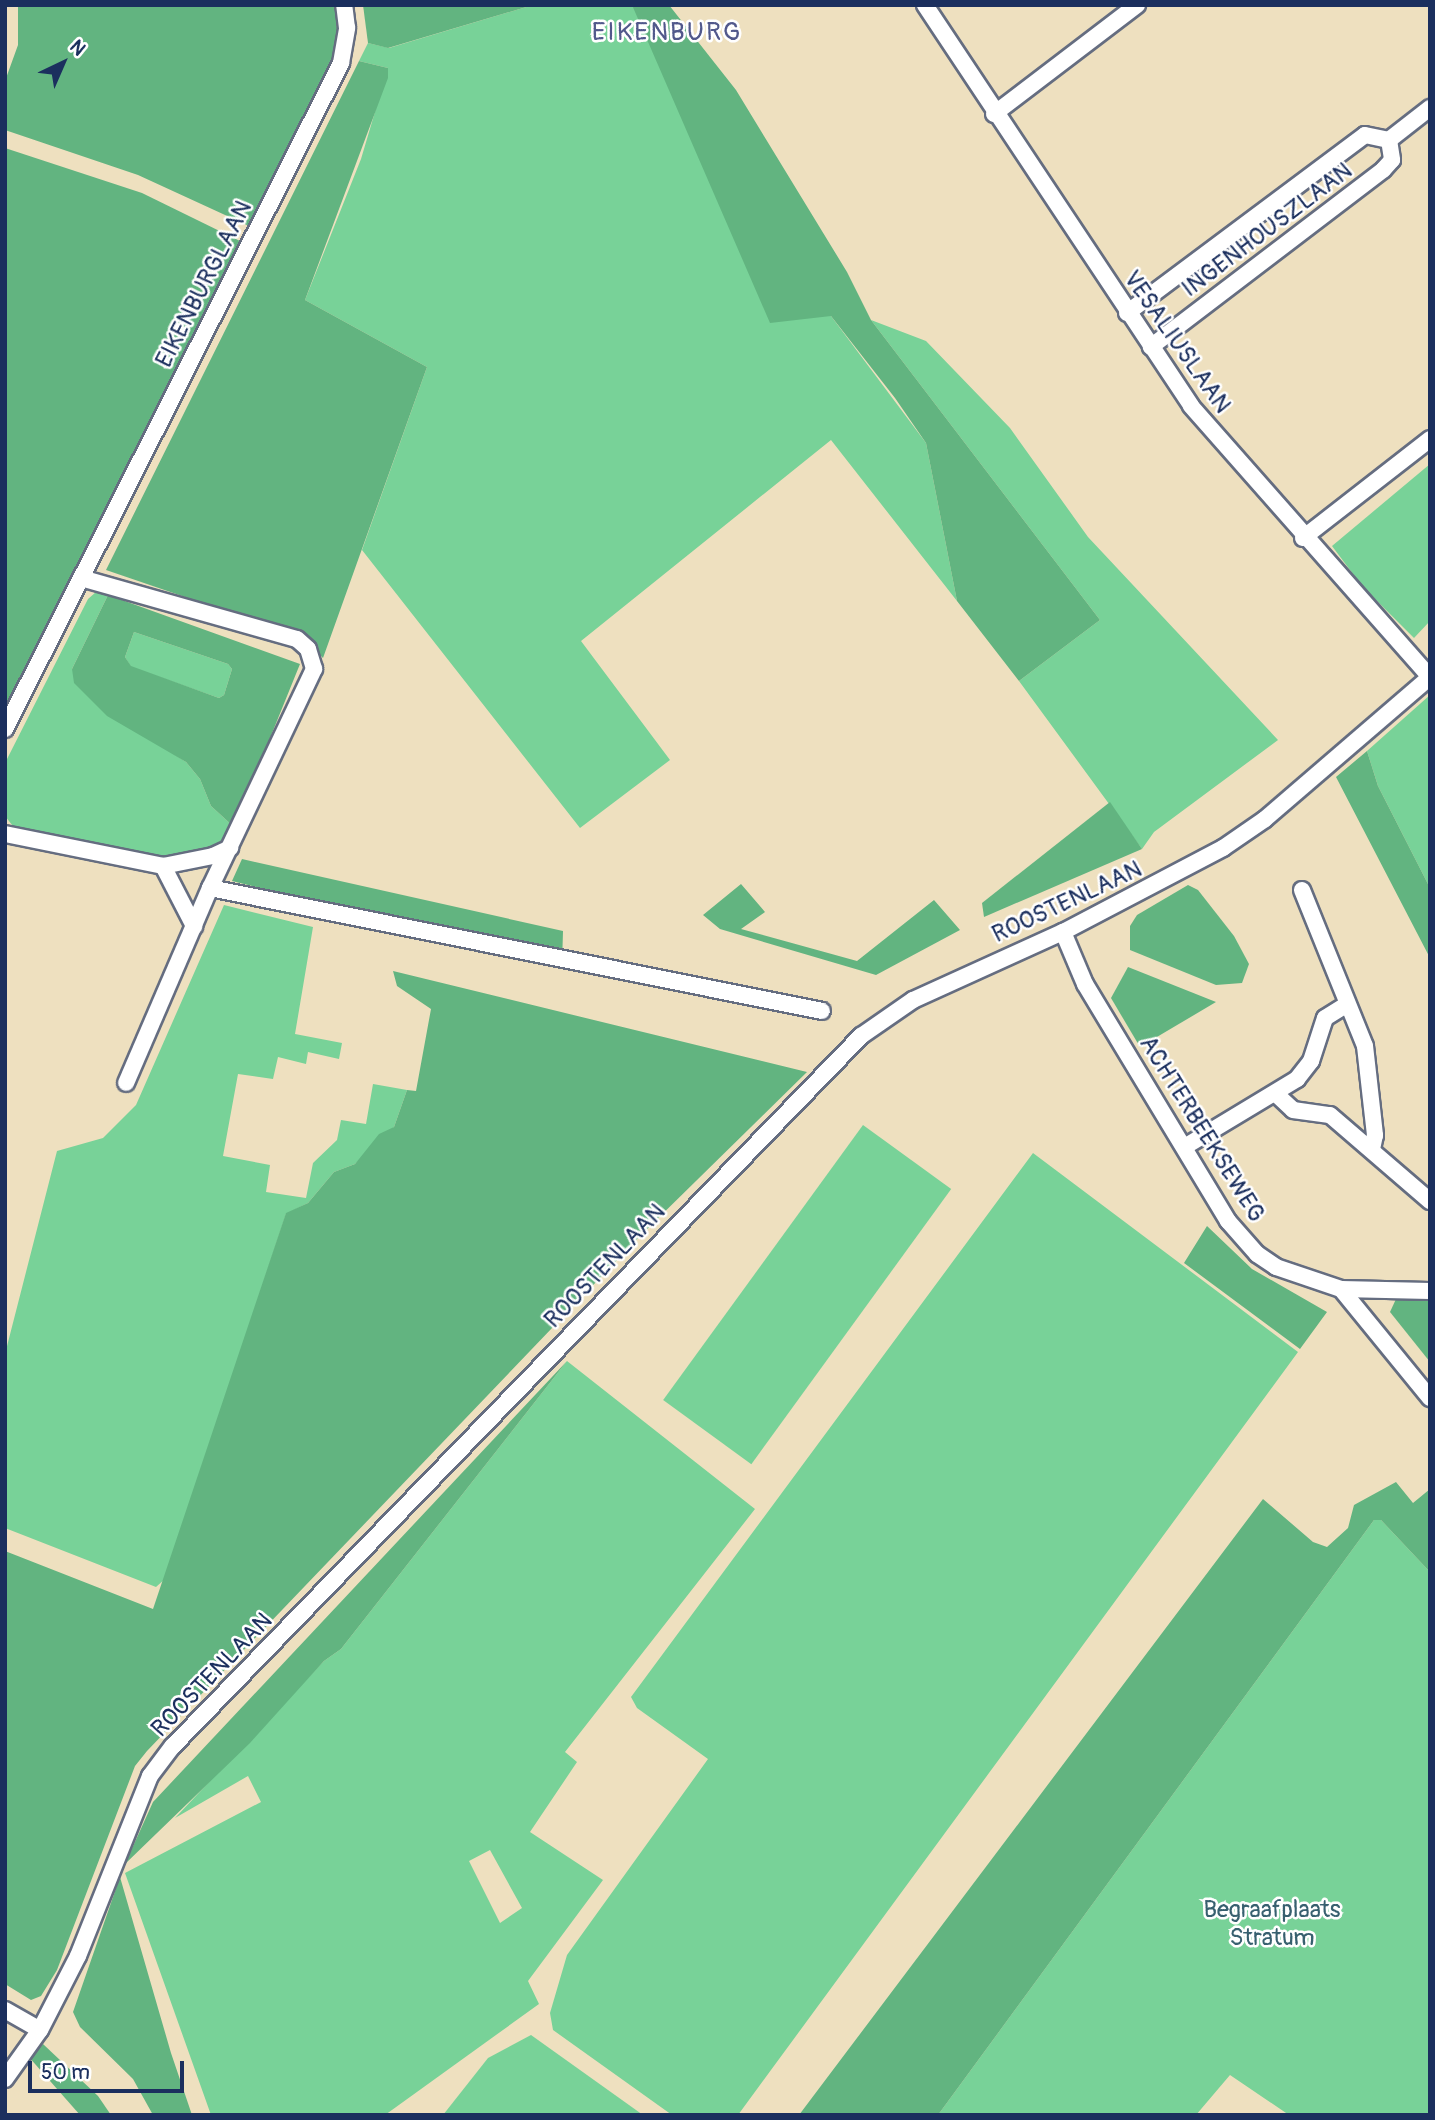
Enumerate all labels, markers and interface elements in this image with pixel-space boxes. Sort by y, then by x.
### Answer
district label: EIKENBURG [593,17,741,49]
north arrow [28,28,98,98]
text: N [65,35,91,61]
street label: INGENHOUSZLAAN [1176,157,1358,303]
street label: EIKENBURGLAAN [150,196,258,372]
street label: VESALIUSLAAN [1117,265,1237,419]
street label: ROOSTENLAAN [988,855,1146,949]
street label: ACHTERBEEKSEWEG [1133,1031,1271,1227]
street label: ROOSTENLAAN [538,1198,672,1334]
street label: ROOSTENLAAN [145,1607,279,1743]
park label: Begraafplaats Stratum [1203,1896,1341,1952]
scale bar [32,2046,187,2090]
text: 50 m [41,2059,90,2086]

